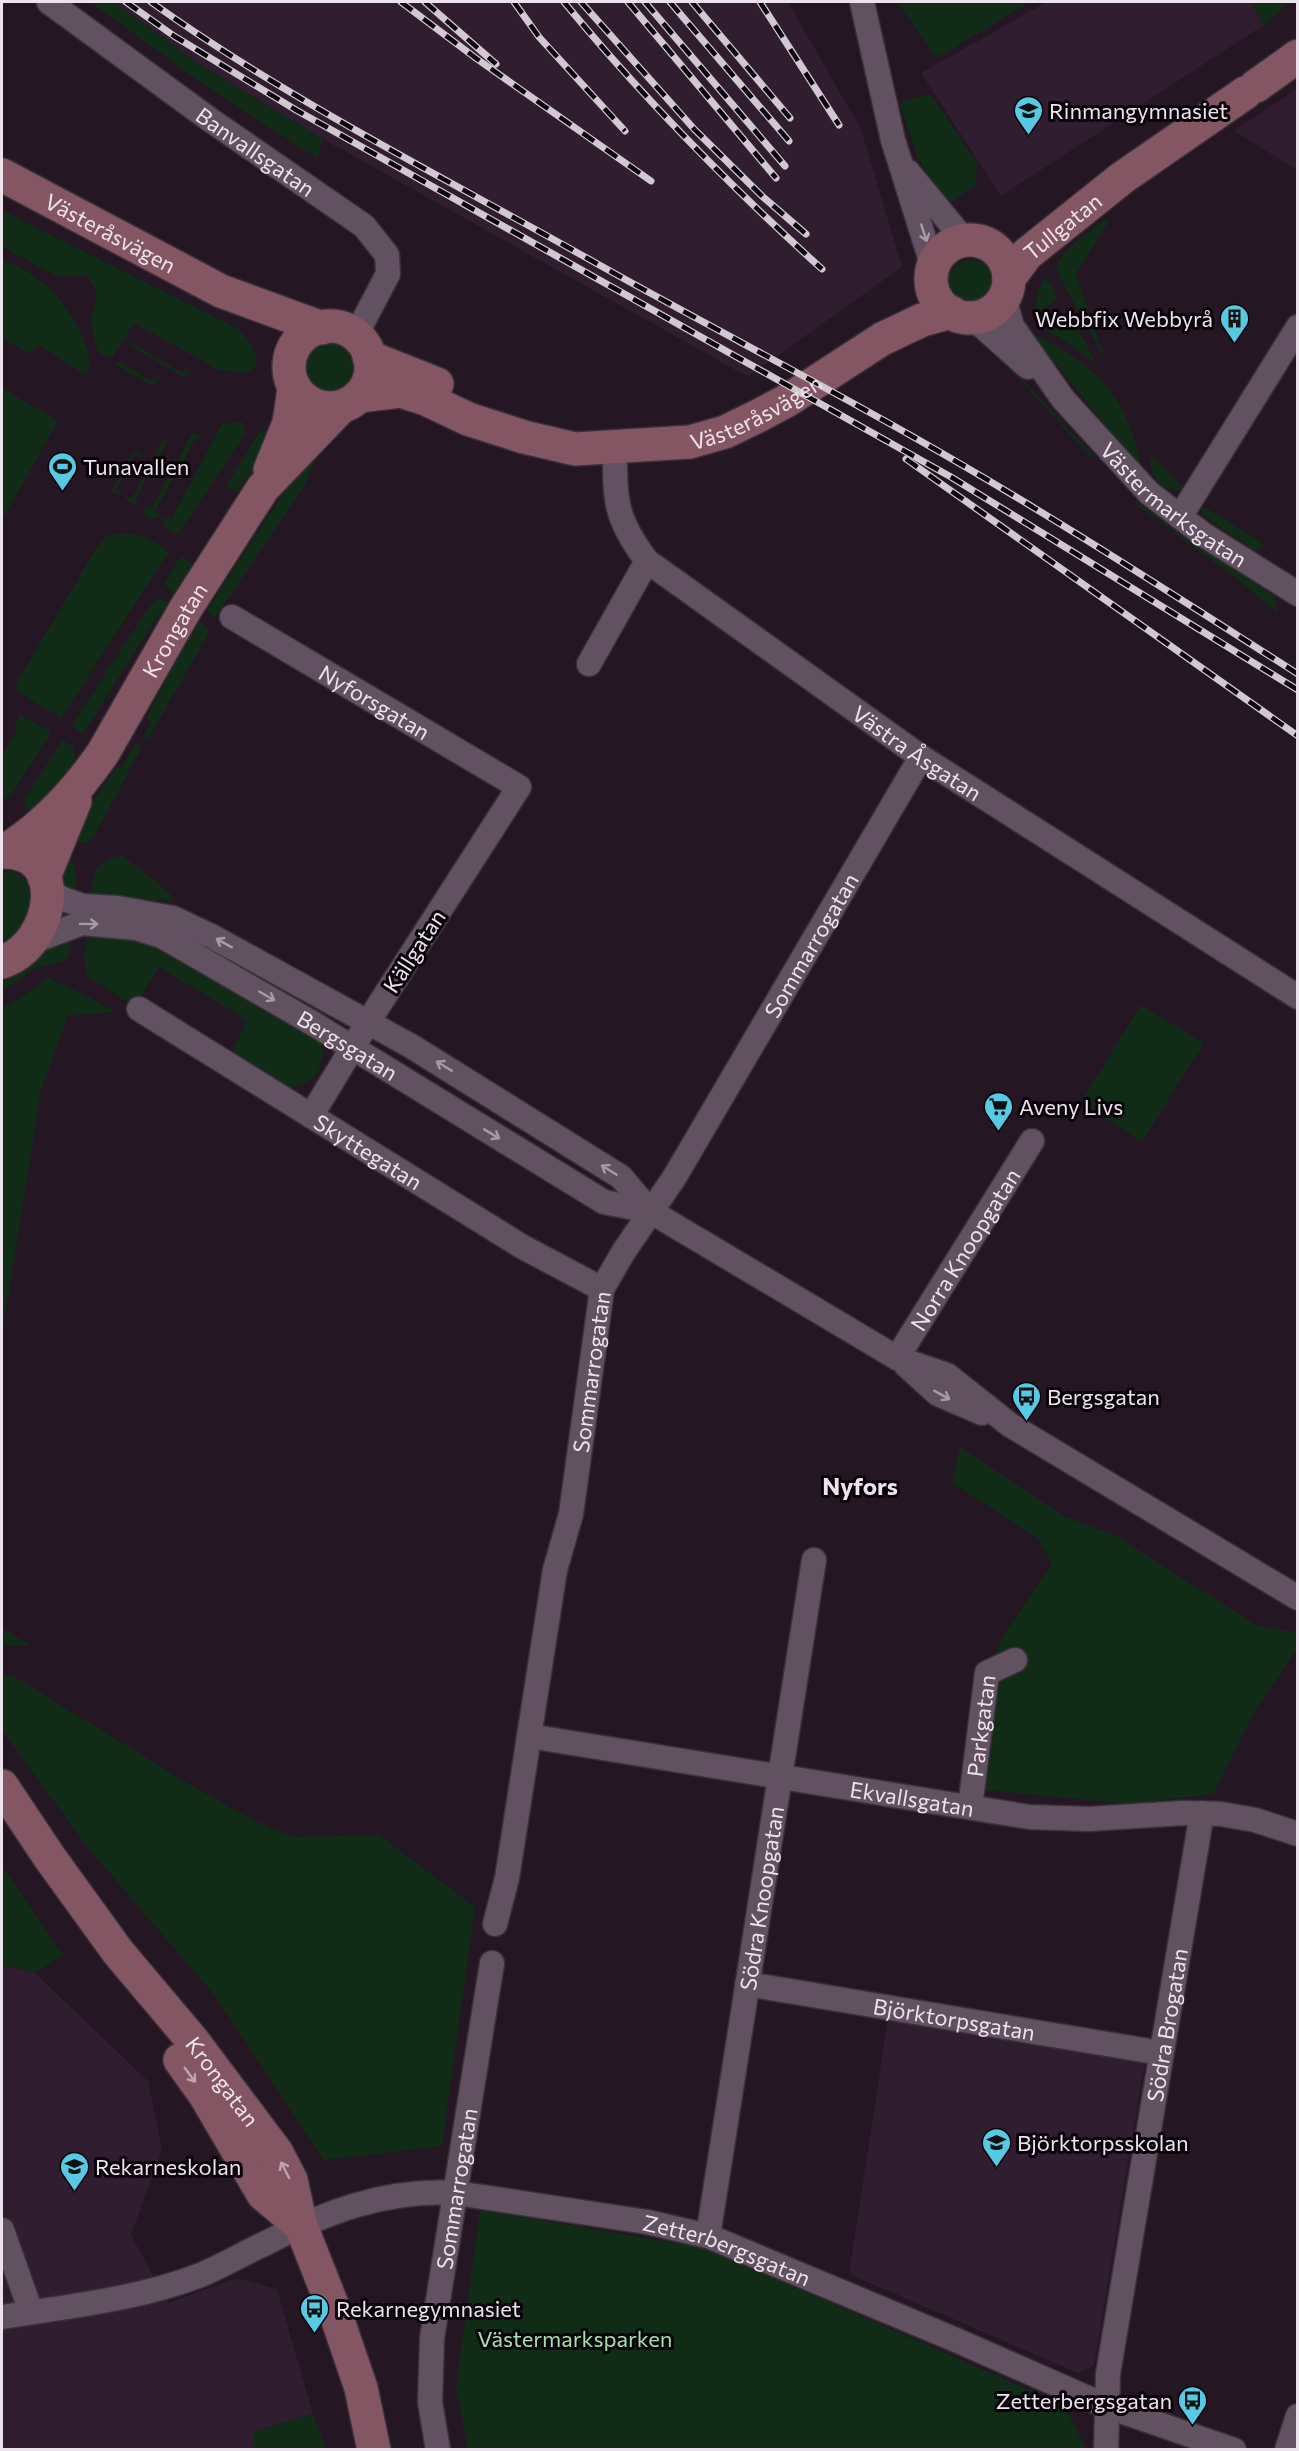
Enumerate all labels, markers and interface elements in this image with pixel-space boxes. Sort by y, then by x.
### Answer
school or university icon: Rinmangymnasiet [1012,94,1044,136]
place label: Rinmangymnasiet [1049,97,1228,124]
street label: Banvallsgatan [191,101,320,202]
street label: Västeråsvägen [41,187,181,278]
street label: Tullgatan [1018,187,1107,265]
one-way arrow [919,224,930,242]
building icon: Webbfix Webbyrå [1218,302,1250,344]
place label: Webbfix Webbyrå [1035,305,1213,332]
street label: Västeråsvägen [687,368,827,455]
street label: Västermarksgatan [1095,436,1252,572]
sports icon: Tunavallen [46,450,78,492]
place label: Tunavallen [83,453,189,480]
street label: Krongatan [136,577,212,682]
street label: Nyforsgatan [315,658,435,745]
street label: Västra Åsgatan [847,699,987,806]
street label: Sommarrogatan [758,868,863,1022]
street label: Källgatan [377,904,451,998]
one-way arrow [79,918,98,930]
one-way arrow [216,937,233,949]
one-way arrow [258,990,275,1002]
street label: Bergsgatan [293,1004,403,1086]
one-way arrow [436,1060,453,1072]
supermarket icon: Aveny Livs [982,1090,1014,1132]
place label: Aveny Livs [1019,1093,1123,1120]
street label: Skyttegatan [309,1108,427,1195]
one-way arrow [483,1128,500,1140]
street label: Norra Knoopgatan [904,1163,1025,1335]
one-way arrow [601,1164,618,1176]
street label: Sommarrogatan [566,1289,615,1454]
bus stop icon: Bergsgatan [1010,1380,1042,1422]
place label: Bergsgatan [1047,1383,1160,1410]
one-way arrow [933,1389,950,1401]
district label: Nyfors [822,1471,898,1500]
street label: Parkgatan [960,1673,1000,1778]
street label: Ekvallsgatan [848,1775,976,1821]
street label: Södra Knoopgatan [733,1804,789,1992]
street label: Södra Brogatan [1140,1946,1193,2104]
street label: Björktorpsgatan [871,1992,1037,2045]
street label: Krongatan [181,2031,265,2131]
one-way arrow [184,2066,196,2082]
street label: Sommarrogatan [430,2106,482,2271]
school or university icon: Björktorpsskolan [980,2126,1012,2168]
place label: Björktorpsskolan [1017,2129,1189,2156]
school or university icon: Rekarneskolan [58,2150,90,2192]
place label: Rekarneskolan [95,2153,241,2180]
one-way arrow [279,2161,291,2179]
street label: Zetterbergsgatan [640,2208,815,2291]
bus stop icon: Rekarnegymnasiet [299,2292,331,2334]
place label: Rekarnegymnasiet [336,2295,521,2322]
park label: Västermarksparken [478,2325,672,2352]
bus stop icon: Zetterbergsgatan [1177,2384,1209,2426]
place label: Zetterbergsgatan [996,2387,1172,2414]

